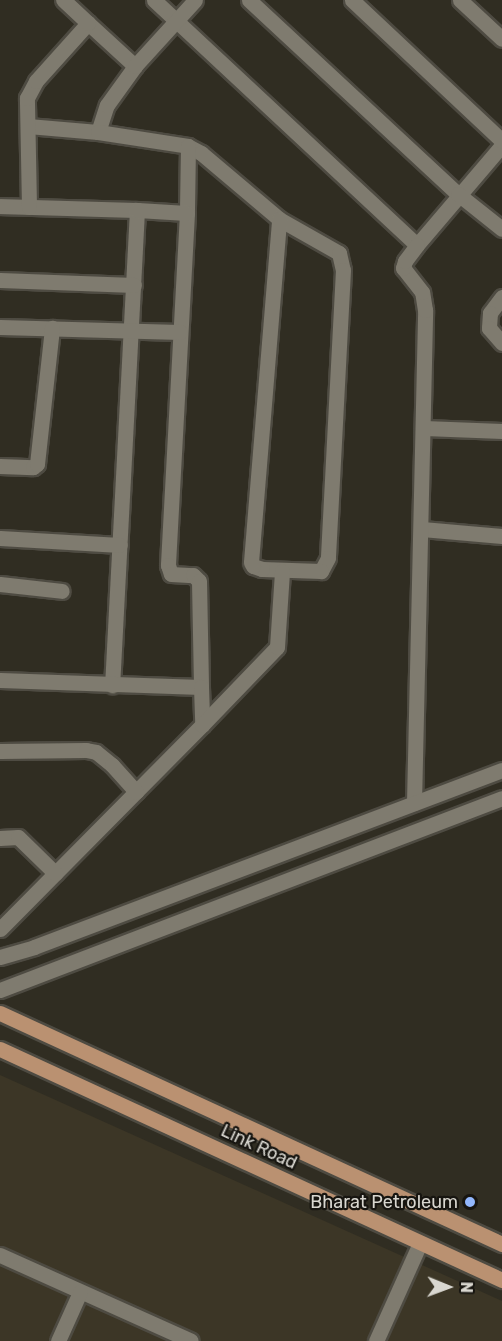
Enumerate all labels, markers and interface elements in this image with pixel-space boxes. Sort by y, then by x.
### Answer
street label: Link Road [217,1120,301,1174]
place label: Bharat Petroleum [310,1191,458,1213]
marker: Bharat Petroleum [463,1195,477,1209]
north arrow [418,1257,478,1317]
text: N [457,1281,476,1293]

